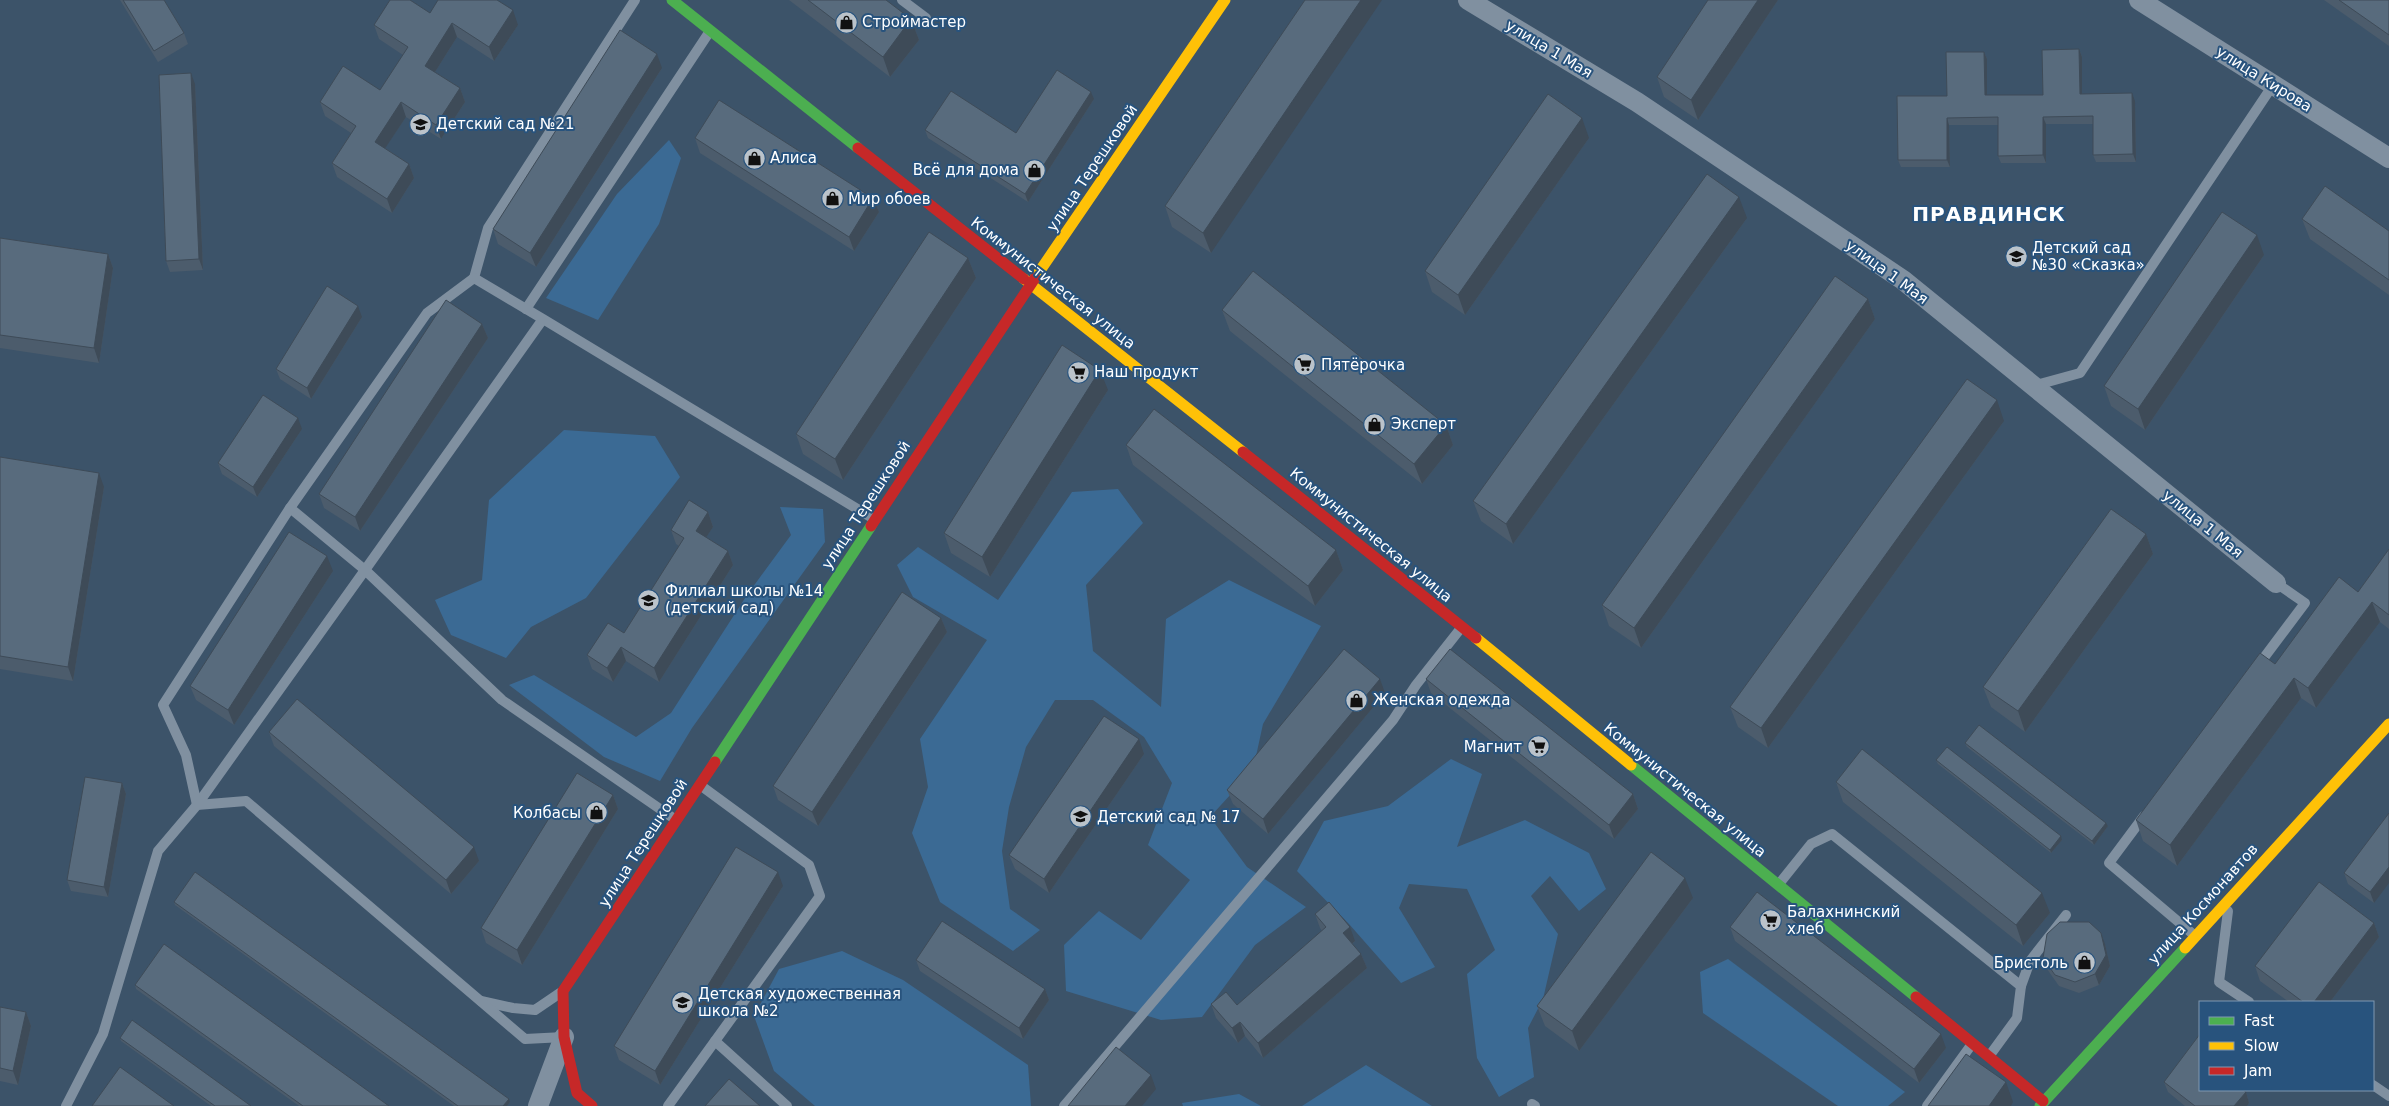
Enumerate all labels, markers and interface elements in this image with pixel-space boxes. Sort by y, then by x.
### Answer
shop icon: Строймастер [834,10,858,34]
place label: Строймастер [862,13,966,31]
street label: улица 1 Мая [1502,16,1596,82]
street label: улица Кирова [2213,42,2315,116]
street label: улица Терешковой [1043,101,1141,235]
school or university icon: Детский сад №21 [408,112,432,136]
place label: Детский сад №21 [436,115,575,133]
shop icon: Алиса [742,146,766,170]
place label: Алиса [770,149,817,167]
shop icon: Всё для дома [1023,158,1047,182]
place label: Всё для дома [913,161,1019,179]
shop icon: Мир обоев [820,187,844,211]
place label: Мир обоев [848,190,931,208]
district label: ПРАВДИНСК [1912,202,2066,226]
street label: Коммунистическая улица [967,213,1139,353]
street label: улица 1 Мая [1842,236,1932,308]
place label: Детский сад №30 «Сказка» [2032,239,2145,274]
school or university icon: Детский сад №30 «Сказка» [2004,245,2028,269]
supermarket icon: Пятёрочка [1293,353,1317,377]
place label: Пятёрочка [1321,356,1405,374]
supermarket icon: Наш продукт [1066,360,1090,384]
place label: Наш продукт [1094,363,1199,381]
shop icon: Эксперт [1363,412,1387,436]
place label: Эксперт [1391,415,1456,433]
street label: улица Терешковой [818,438,914,572]
street label: Коммунистическая улица [1286,464,1456,606]
street label: улица 1 Мая [2159,486,2247,562]
place label: Филиал школы №14 (детский сад) [665,582,823,617]
school or university icon: Филиал школы №14 (детский сад) [637,588,661,612]
shop icon: Женская одежда [1345,688,1369,712]
place label: Женская одежда [1373,691,1510,709]
street label: Коммунистическая улица [1600,719,1770,861]
supermarket icon: Магнит [1526,735,1550,759]
place label: Магнит [1464,738,1522,756]
street label: улица Терешковой [595,776,691,910]
shop icon: Колбасы [585,801,609,825]
place label: Колбасы [513,804,581,822]
school or university icon: Детский сад № 17 [1069,805,1093,829]
place label: Детский сад № 17 [1097,808,1240,826]
street label: улица Космонавтов [2144,840,2262,968]
place label: Балахнинский хлеб [1787,903,1900,938]
supermarket icon: Балахнинский хлеб [1759,909,1783,933]
shop icon: Бристоль [2072,951,2096,975]
place label: Бристоль [1994,954,2068,972]
place label: Детская художественная школа №2 [698,985,901,1020]
school or university icon: Детская художественная школа №2 [670,991,694,1015]
legend [2199,1001,2374,1091]
text: Fast [2244,1012,2274,1030]
text: Slow [2244,1037,2279,1055]
text: Jam [2243,1062,2272,1080]

